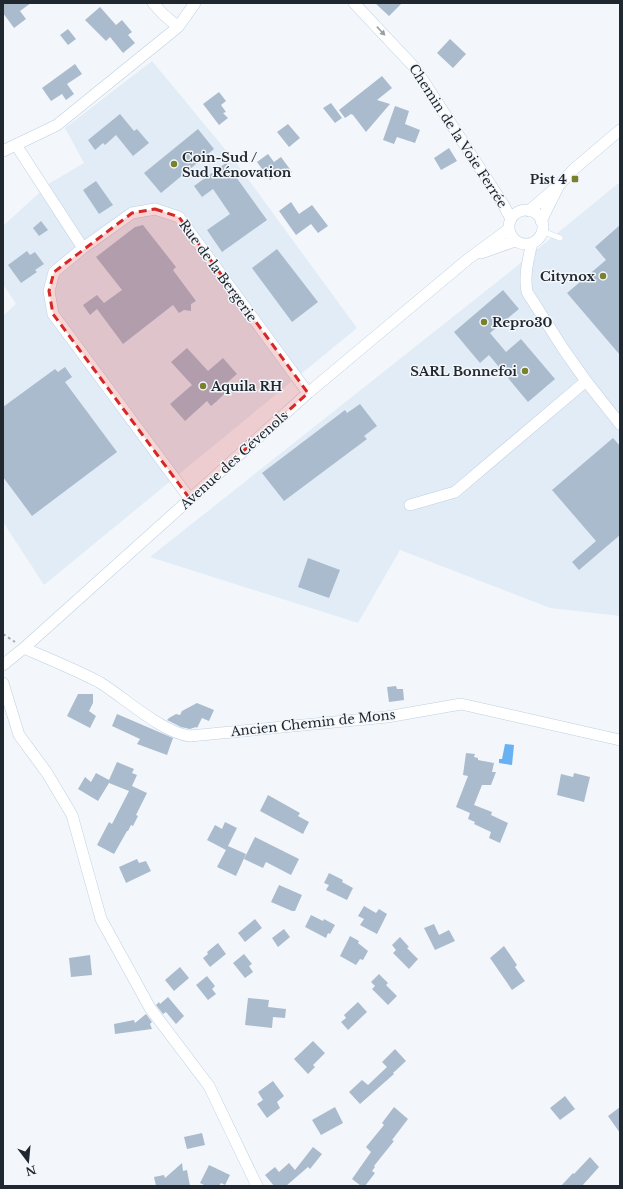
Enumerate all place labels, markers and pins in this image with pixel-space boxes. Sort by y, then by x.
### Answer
place label: Coin-Sud / Sud Rénovation [182,149,292,181]
marker: Coin-Sud / Sud Rénovation [169,159,179,169]
place label: Pist 4 [530,171,567,188]
marker: Pist 4 [570,174,580,184]
place label: Citynox [540,268,596,285]
marker: Citynox [598,271,608,281]
place label: Repro30 [492,314,552,331]
marker: Repro30 [479,317,489,327]
place label: SARL Bonnefoi [410,363,517,380]
marker: SARL Bonnefoi [520,366,530,376]
place label: Aquila RH [210,378,282,395]
marker: Aquila RH [198,381,208,391]

